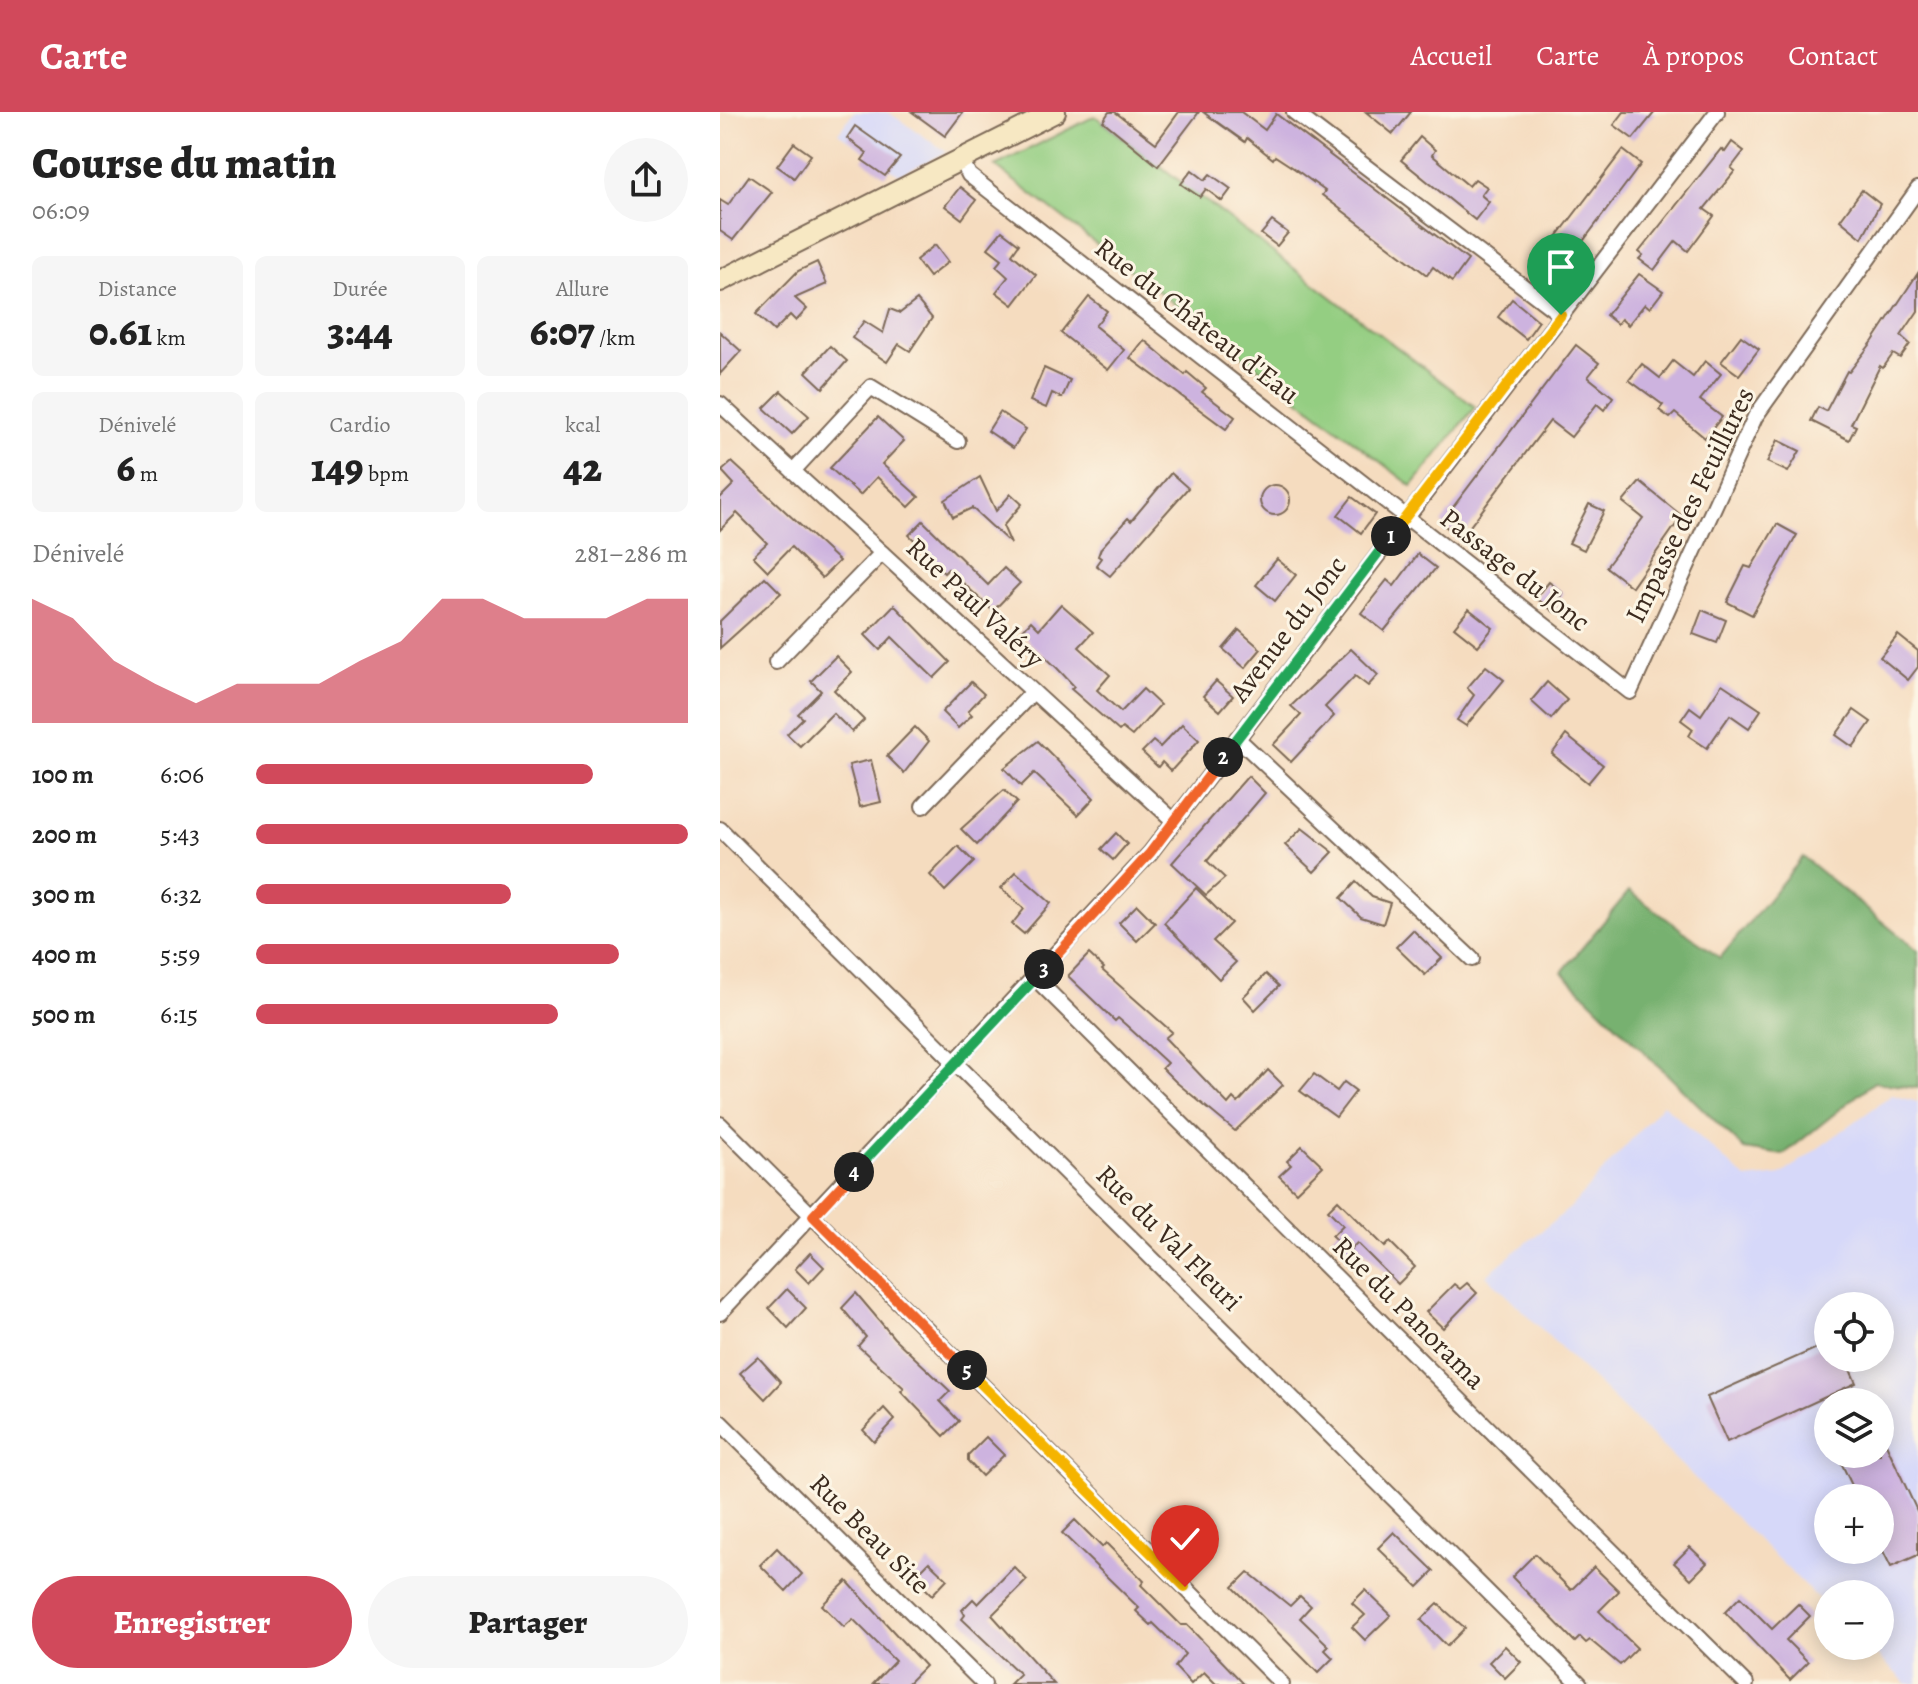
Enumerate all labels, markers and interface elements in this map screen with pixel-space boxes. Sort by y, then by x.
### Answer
text: Carte [40,30,128,82]
text: Accueil [1410,37,1492,75]
text: Carte [1536,37,1599,75]
text: À propos [1643,37,1744,75]
text: Contact [1788,37,1878,75]
text: Course du matin [32,133,336,193]
button: share [604,138,688,222]
text: 06:09 [32,193,90,228]
street label: Rue du Château d'Eau [1087,229,1308,414]
pin [1527,233,1595,315]
icon: arrive [1539,245,1583,289]
text: Distance [98,274,177,304]
text: Durée [332,274,388,304]
text: Allure [556,274,609,304]
text: 0.61 [89,304,152,359]
text: 3:44 [327,304,393,359]
text: 6:07 [530,304,595,359]
text: km [152,323,186,353]
text: /km [595,323,636,353]
street label: Impasse des Feuillures [1616,381,1764,629]
text: Dénivelé [98,410,176,440]
text: Cardio [329,410,391,440]
text: kcal [565,410,600,440]
text: 6 [117,440,135,495]
text: 149 [311,440,364,495]
text: 42 [563,440,602,495]
text: m [135,459,158,489]
text: bpm [364,459,409,489]
street label: Passage du Jonc [1432,499,1598,641]
pin: 1 [1371,516,1411,556]
text: 1 [1387,521,1395,551]
street label: Rue Paul Valéry [898,529,1053,677]
text: Dénivelé [32,536,124,571]
text: 281–286 m [575,536,688,571]
street label: Avenue du Jonc [1220,548,1355,711]
pin: 2 [1203,737,1243,777]
text: 2 [1218,742,1228,772]
text: 100 m [32,757,94,792]
text: 6:06 [160,757,204,792]
text: 200 m [32,817,97,852]
text: 5:43 [160,817,200,852]
text: 300 m [32,877,96,912]
text: 6:32 [160,877,201,912]
text: 400 m [32,937,97,972]
text: 5:59 [160,937,200,972]
pin: 3 [1024,949,1064,989]
text: 3 [1039,954,1049,984]
text: 500 m [32,997,96,1032]
text: 6:15 [160,997,198,1032]
pin: 4 [834,1152,874,1192]
street label: Rue du Val Fleuri [1087,1156,1251,1320]
text: 4 [849,1157,859,1187]
street label: Rue du Panorama [1324,1228,1494,1398]
map controls [1814,1292,1894,1660]
button: locate [1814,1292,1894,1372]
pin: 5 [947,1350,987,1390]
text: 5 [962,1355,972,1385]
button: layers [1814,1388,1894,1468]
street label: Rue Beau Site [801,1465,939,1603]
button: + [1814,1484,1894,1564]
pin [1151,1505,1219,1587]
icon: check [1163,1517,1207,1561]
button: Enregistrer [32,1576,352,1668]
button: Partager [368,1576,688,1668]
button: − [1814,1580,1894,1660]

